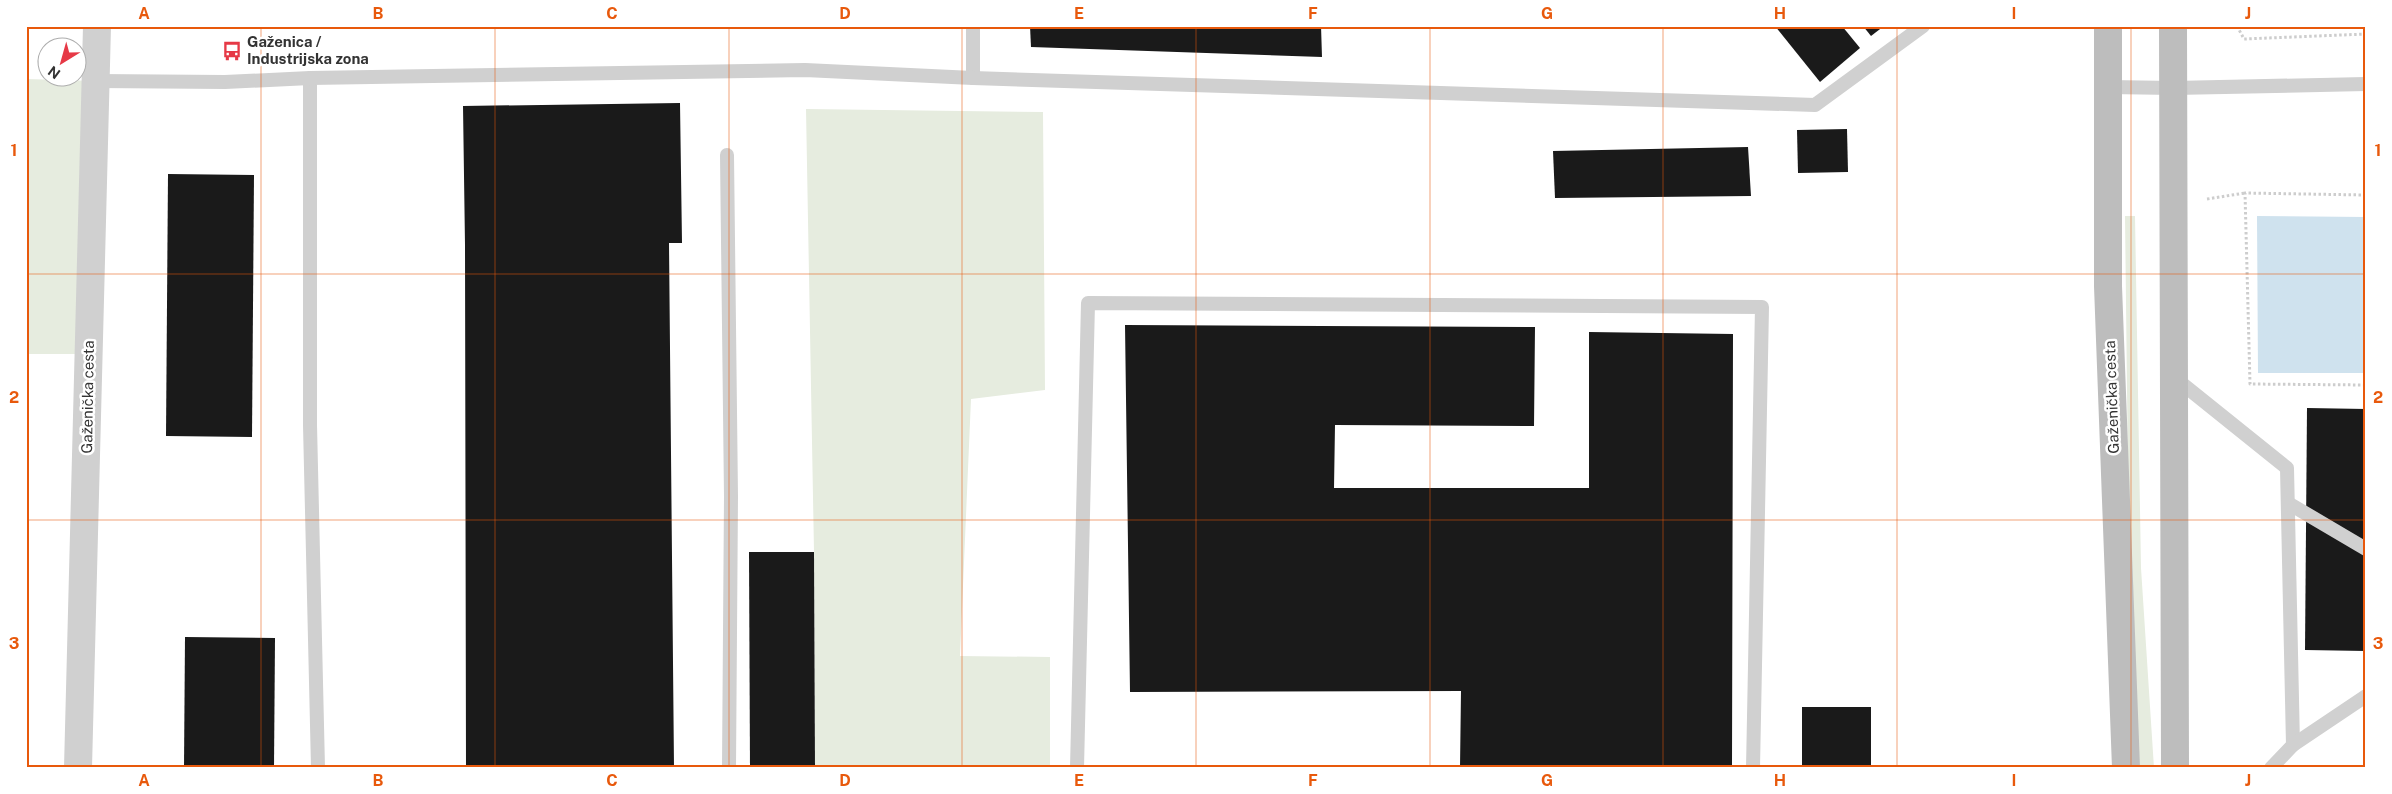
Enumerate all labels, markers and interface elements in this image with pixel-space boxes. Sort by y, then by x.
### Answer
text: A [138,4,150,23]
text: B [373,4,384,23]
text: C [606,4,618,23]
text: D [839,4,851,23]
text: E [1074,4,1084,23]
text: F [1308,4,1318,23]
text: G [1541,4,1553,23]
text: H [1774,4,1786,23]
text: I [2012,4,2016,23]
text: J [2245,4,2251,23]
place label: Gaženica / Industrijska zona [247,33,369,67]
north arrow [38,38,88,88]
bus stop icon: Gaženica / Industrijska zona [221,40,243,62]
text: N [45,63,63,82]
text: 1 [11,141,17,160]
text: 1 [2375,141,2381,160]
street label: Gaženička cesta [78,340,97,454]
street label: Gaženička cesta [2101,340,2122,454]
text: 2 [9,388,19,407]
text: 2 [2373,388,2383,407]
text: 3 [9,634,19,653]
text: 3 [2373,634,2383,653]
text: A [138,771,150,790]
text: B [373,771,384,790]
text: C [606,771,618,790]
text: D [839,771,851,790]
text: E [1074,771,1084,790]
text: F [1308,771,1318,790]
text: G [1541,771,1553,790]
text: H [1774,771,1786,790]
text: I [2012,771,2016,790]
text: J [2245,771,2251,790]

